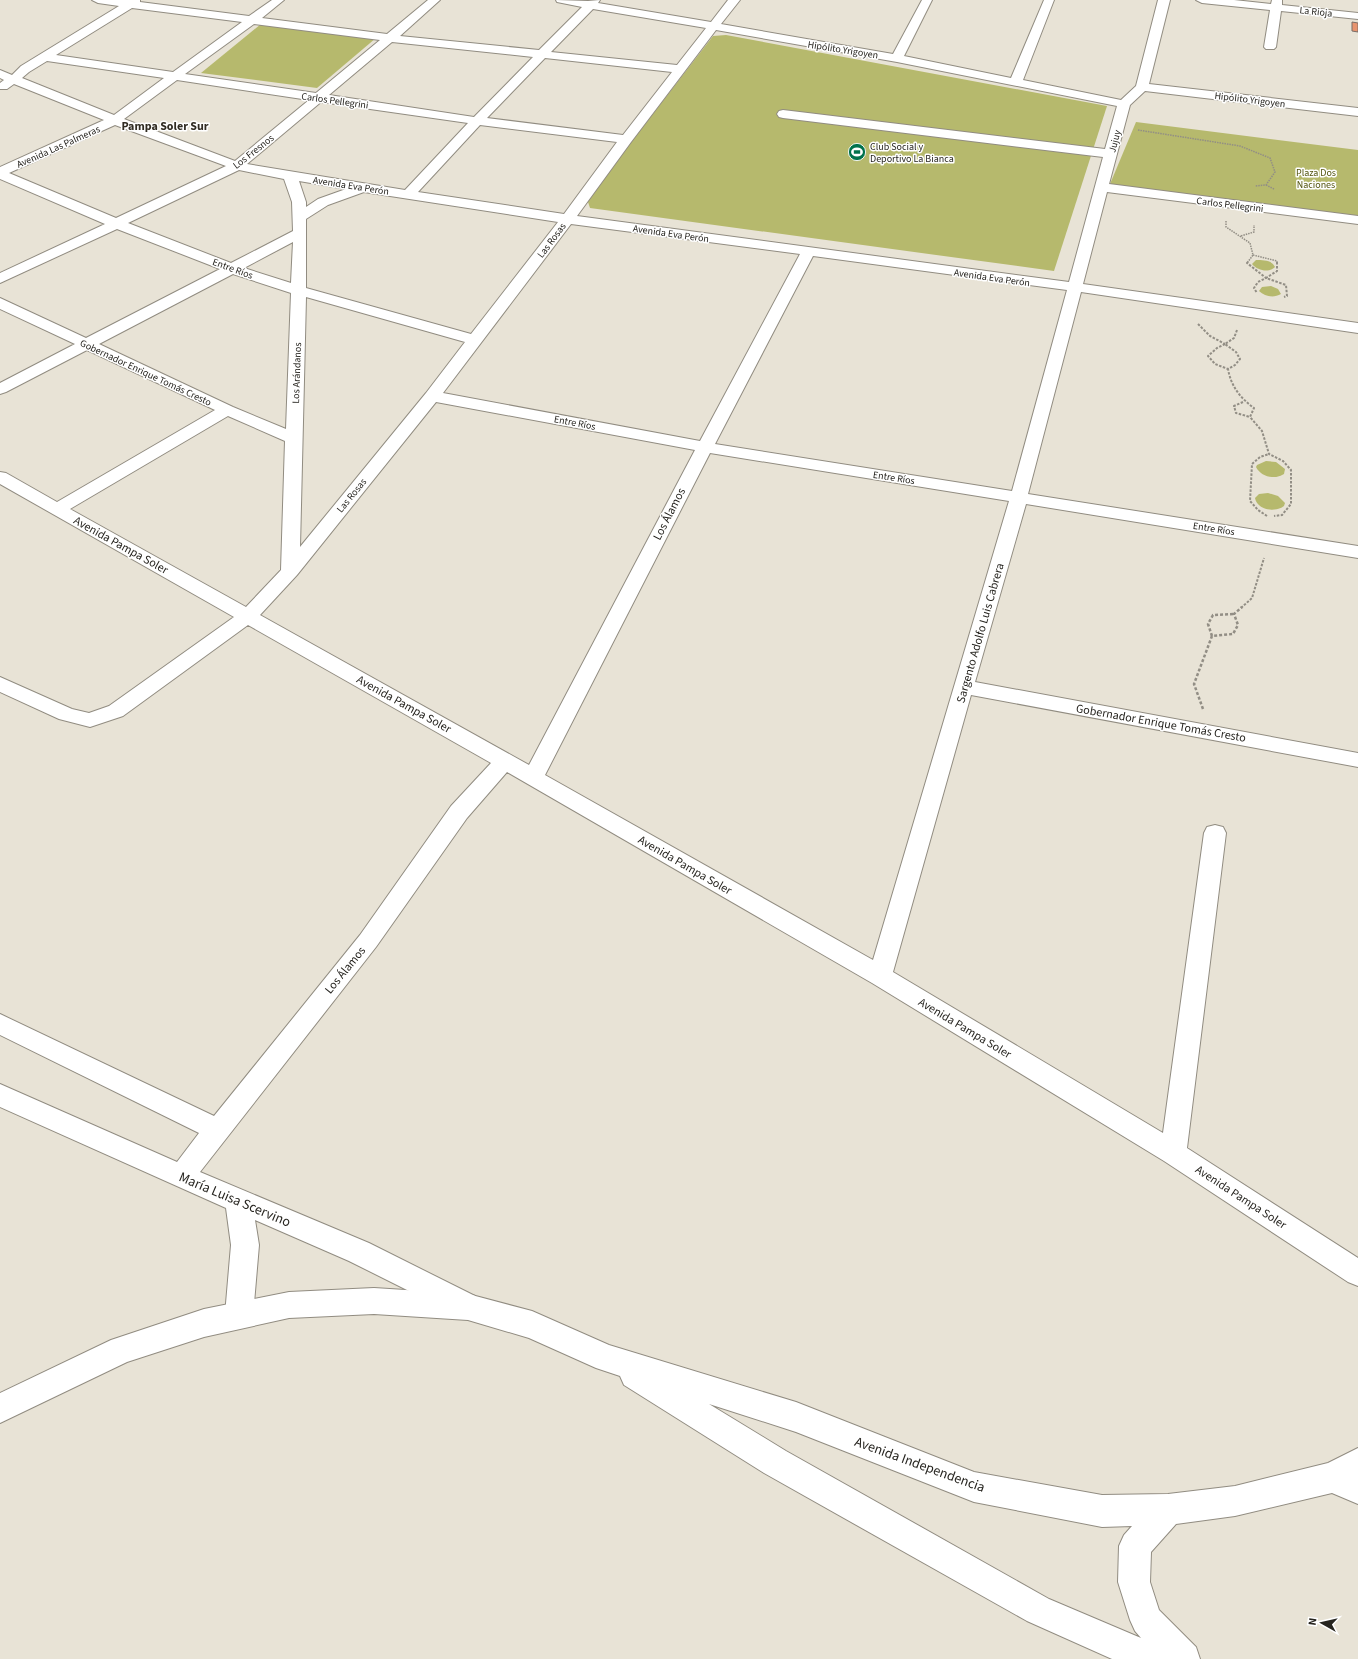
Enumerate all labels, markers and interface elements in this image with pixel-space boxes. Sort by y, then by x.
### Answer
street label: La Rioja [1299,3,1333,21]
street label: Hipólito Yrigoyen [807,37,879,62]
street label: Carlos Pellegrini [300,89,369,113]
street label: Hipólito Yrigoyen [1214,89,1286,111]
district label: Pampa Soler Sur [121,118,209,135]
street label: Avenida Las Palmeras [14,122,102,172]
street label: Jujuy [1105,128,1125,154]
street label: Los Fresnos [230,131,277,172]
place label: Club Social y Deportivo La Bianca [870,140,954,166]
sports icon: Club Social y Deportivo La Bianca [847,142,867,162]
park label: Plaza Dos Naciones [1296,166,1336,192]
street label: Avenida Eva Perón [312,173,390,199]
street label: Carlos Pellegrini [1195,194,1264,216]
street label: Las Rosas [534,220,570,261]
street label: Avenida Eva Perón [632,222,710,246]
street label: Entre Ríos [210,255,255,283]
street label: Avenida Eva Perón [953,266,1031,290]
street label: Gobernador Enrique Tomás Cresto [78,336,214,410]
street label: Los Arándanos [289,342,305,404]
street label: Entre Ríos [553,412,597,434]
street label: Entre Ríos [872,468,916,488]
street label: Las Rosas [334,475,370,516]
street label: Los Álamos [649,485,690,543]
street label: Avenida Pampa Soler [70,512,172,579]
street label: Entre Ríos [1192,519,1236,539]
street label: Sargento Adolfo Luis Cabrera [952,561,1009,705]
street label: Avenida Pampa Soler [353,671,455,738]
street label: Gobernador Enrique Tomás Cresto [1075,700,1247,747]
street label: Avenida Pampa Soler [635,832,736,900]
street label: Los Álamos [321,943,370,998]
street label: Avenida Pampa Soler [915,994,1015,1063]
street label: Avenida Pampa Soler [1192,1161,1290,1234]
street label: María Luisa Scervino [176,1167,294,1233]
street label: Avenida Independencia [852,1432,988,1498]
north arrow [1302,1603,1342,1643]
text: N [1305,1617,1321,1626]

